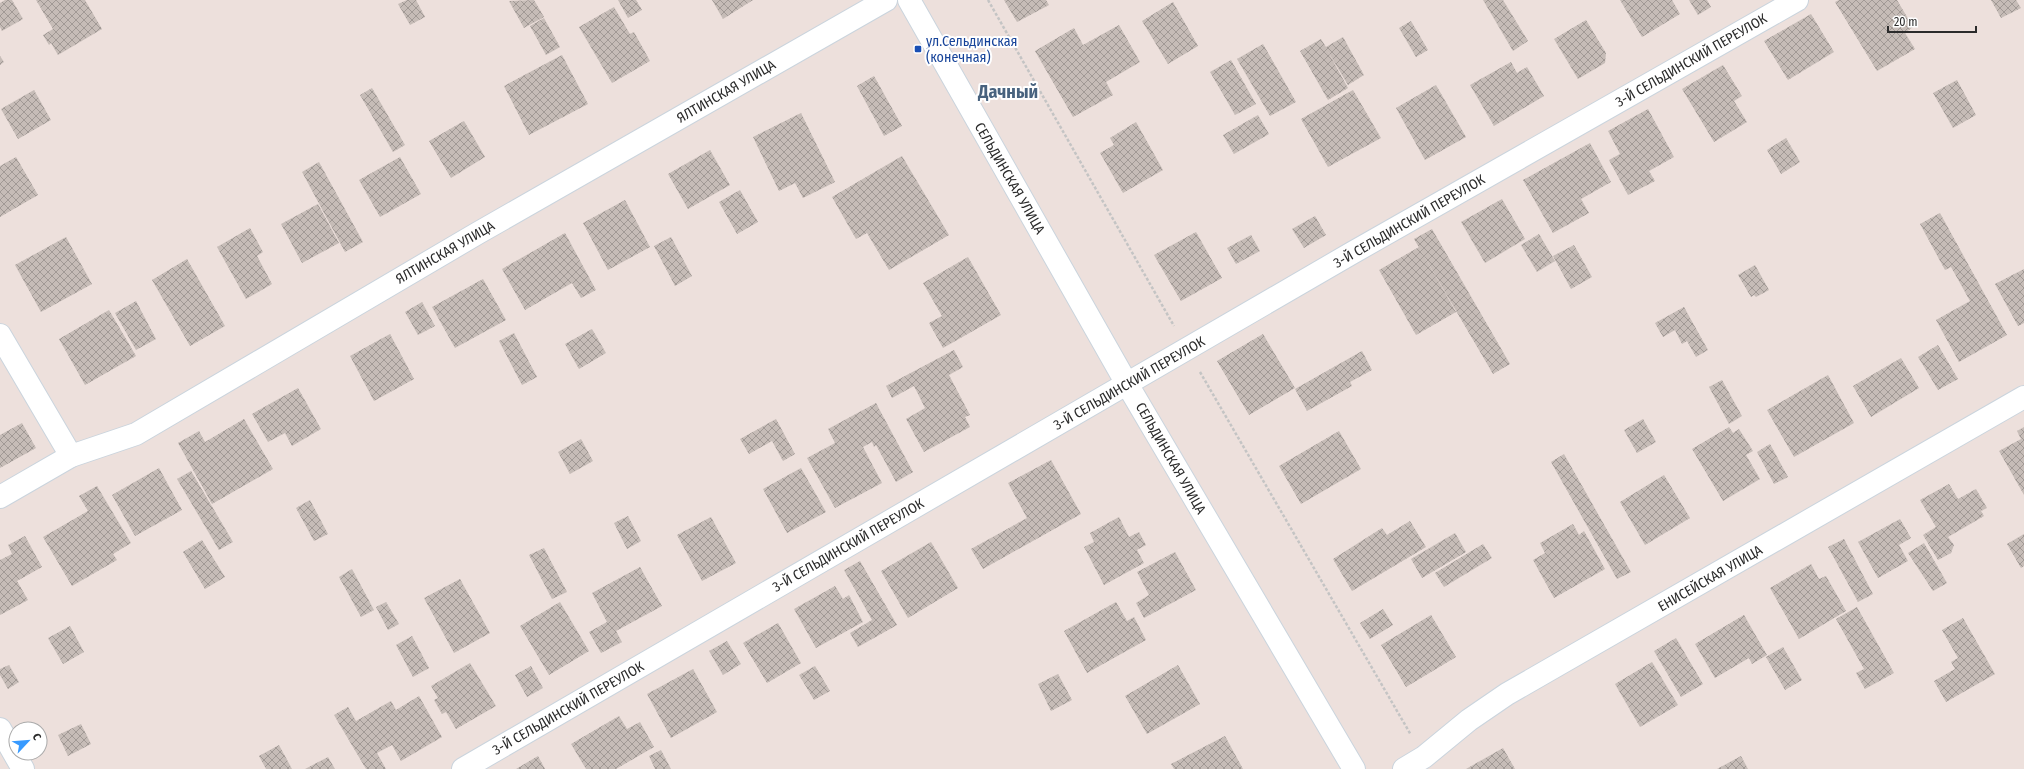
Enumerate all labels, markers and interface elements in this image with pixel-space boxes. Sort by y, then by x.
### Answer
scale bar [1888,8,1976,34]
street label: 3-Й СЕЛЬДИНСКИЙ ПЕРЕУЛОК [1613,10,1770,111]
text: 20 m [1894,15,1918,29]
place label: ул.Сельдинская (конечная) [926,33,1017,66]
marker: ул.Сельдинская (конечная) [913,44,923,54]
street label: ЯЛТИНСКАЯ УЛИЦА [674,56,779,127]
district label: Дачный [977,81,1038,103]
street label: СЕЛЬДИНСКАЯ УЛИЦА [971,119,1049,238]
street label: 3-Й СЕЛЬДИНСКИЙ ПЕРЕУЛОК [1331,171,1488,272]
street label: ЯЛТИНСКАЯ УЛИЦА [393,217,498,288]
street label: 3-Й СЕЛЬДИНСКИЙ ПЕРЕУЛОК [1051,333,1208,434]
street label: СЕЛЬДИНСКАЯ УЛИЦА [1132,399,1210,518]
street label: 3-Й СЕЛЬДИНСКИЙ ПЕРЕУЛОК [770,495,927,596]
street label: ЕНИСЕЙСКАЯ УЛИЦА [1655,541,1766,615]
street label: 3-Й СЕЛЬДИНСКИЙ ПЕРЕУЛОК [490,658,647,759]
north arrow [8,721,48,761]
text: С [29,731,44,742]

